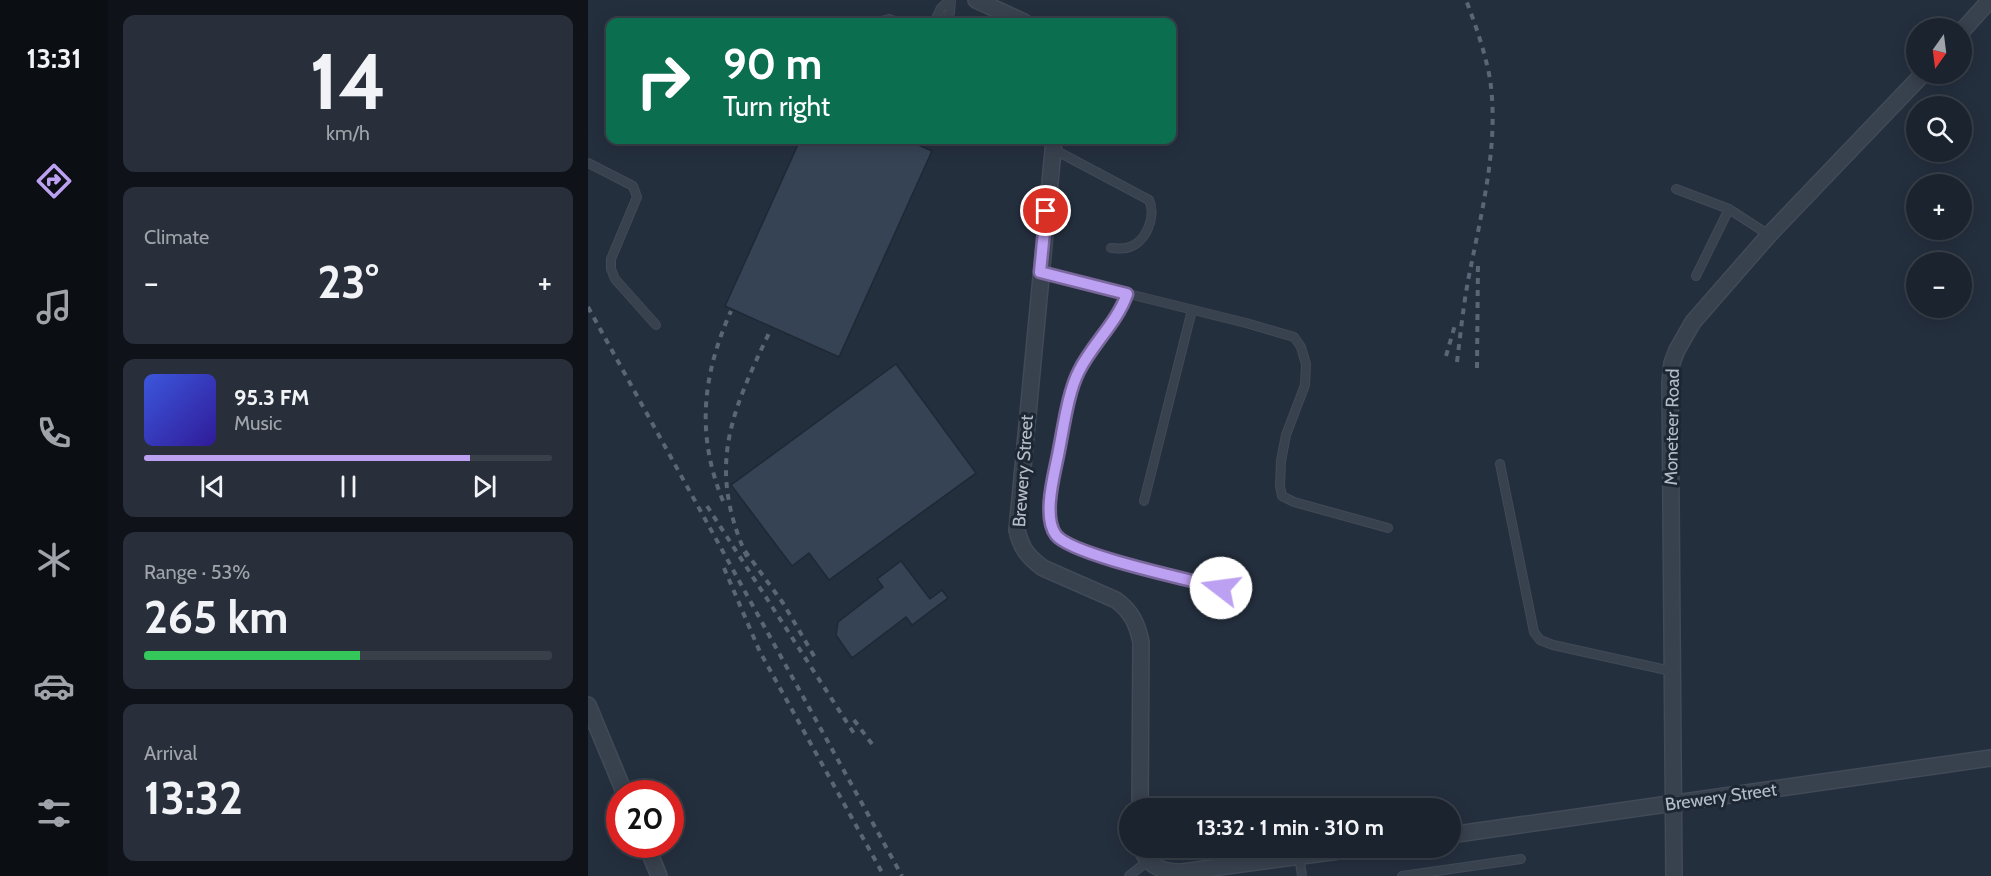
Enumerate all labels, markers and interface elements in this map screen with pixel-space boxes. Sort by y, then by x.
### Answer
north arrow [1906,18,1972,84]
map controls [1906,18,1972,318]
text: 14 [309,34,387,129]
text: 90 m [723,38,822,90]
text: 13:31 [26,42,82,75]
icon: right [624,42,702,120]
text: Turn right [723,90,830,123]
button: search [1906,96,1972,162]
text: km/h [326,121,370,145]
icon: directions [33,160,75,202]
button: + [1906,174,1972,240]
pin [1020,185,1071,236]
icon: arrive [1029,194,1062,227]
text: Climate [144,225,209,249]
button: − [1906,252,1972,318]
text: 23° [317,255,379,309]
text: − [144,262,159,302]
text: + [537,262,552,302]
icon: music [33,286,75,328]
street label: Moneteer Road [1660,368,1684,486]
text: 95.3 FM [234,384,309,411]
text: Music [234,411,282,435]
icon: phone [33,412,75,454]
street label: Brewery Street [1008,414,1038,528]
icon: previous [196,470,229,503]
icon: pause [332,470,365,503]
icon: next [468,470,501,503]
icon: climate [33,539,75,581]
position arrow [1189,556,1253,620]
text: Range · 53% [144,560,250,584]
text: 265 km [144,590,288,644]
icon: car [33,665,75,707]
text: Arrival [144,741,197,765]
text: 13:32 [144,771,243,825]
street label: Brewery Street [1664,778,1778,816]
speed limit sign: 20 [606,780,684,858]
icon: filters [33,792,75,834]
text: 13:32 · 1 min · 310 m [1196,814,1384,841]

